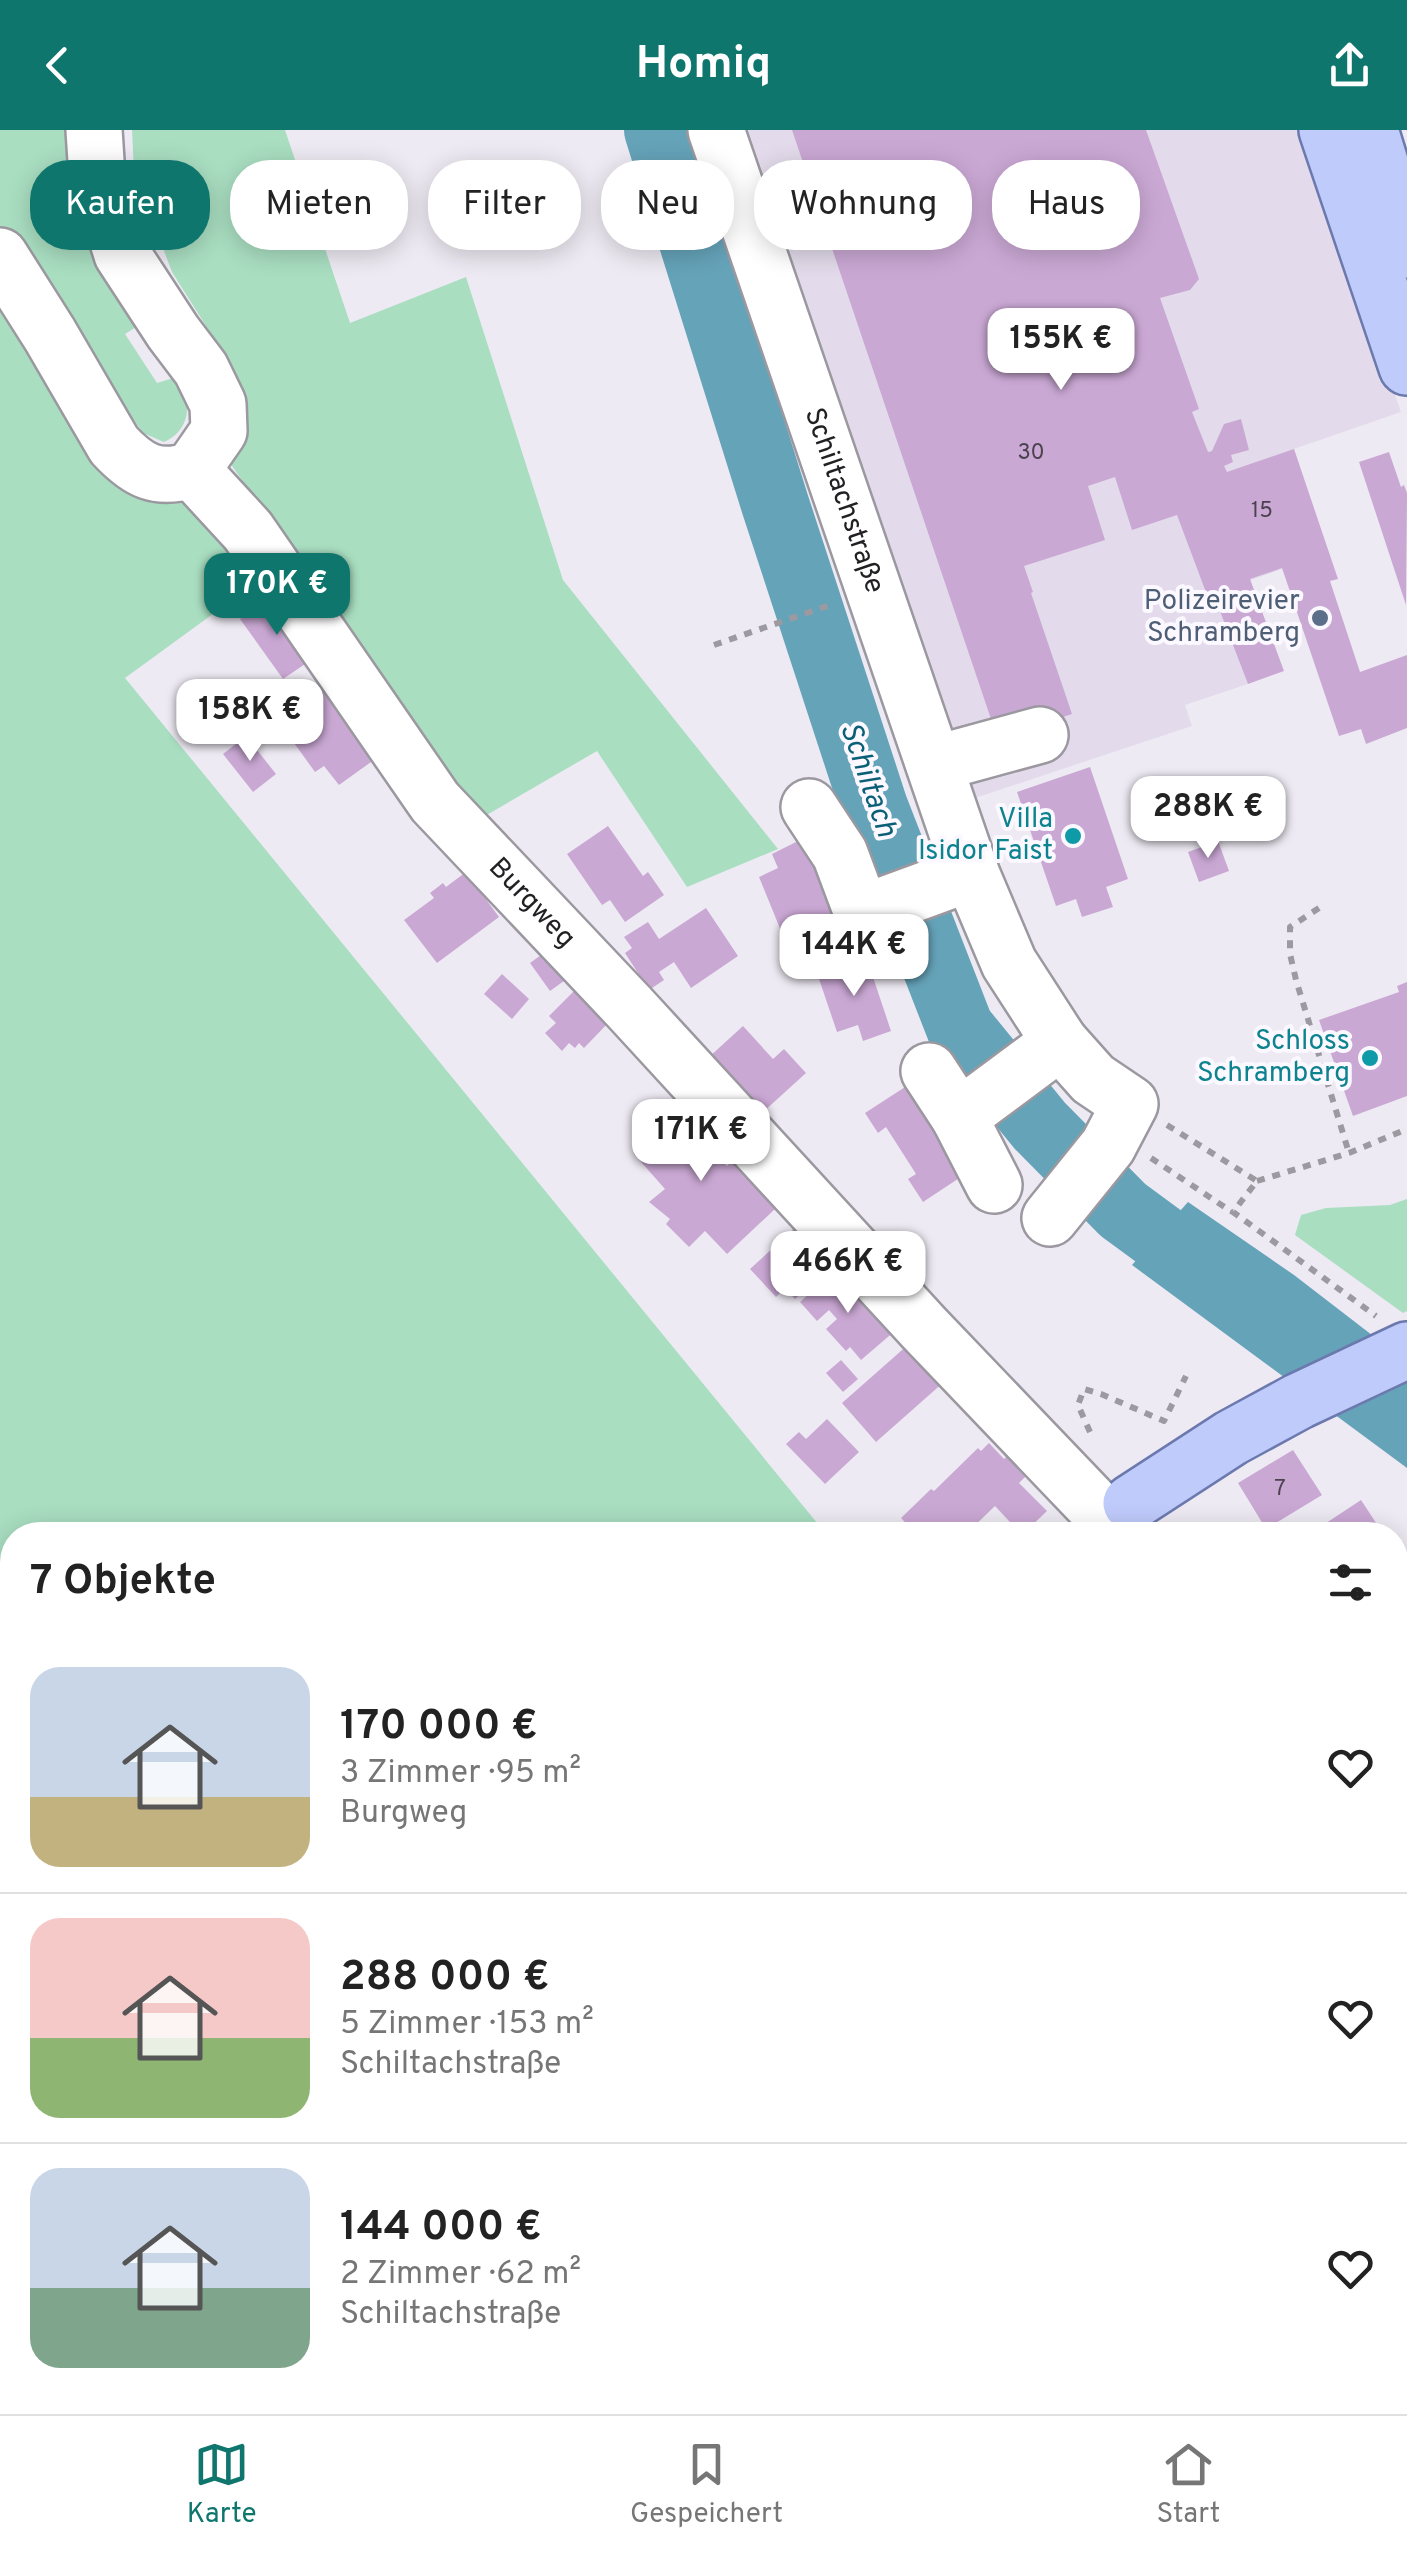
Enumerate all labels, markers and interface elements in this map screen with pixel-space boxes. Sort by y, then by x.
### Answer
text: Homiq [636,37,771,94]
icon: back [30,38,85,93]
icon: share [1322,38,1377,93]
chip: Kaufen [30,160,210,250]
chip: Mieten [230,160,408,250]
chip: Filter [428,160,581,250]
chip: Neu [601,160,734,250]
chip: Wohnung [754,160,972,250]
chip: Haus [992,160,1140,250]
pin: 155K € [980,308,1142,393]
text: 155K € [1010,320,1112,360]
street label: Schiltachstraße [795,403,892,598]
house number: 30 [1017,440,1045,467]
house number: 15 [1251,498,1273,525]
pin: 170K € [196,553,358,638]
text: 170K € [226,565,328,605]
place label: Polizeirevier Schramberg [1144,584,1300,652]
marker: Polizeirevier Schramberg [1309,607,1331,629]
pin: 158K € [169,679,331,764]
text: 158K € [198,691,302,731]
water label: Schiltach [830,718,904,842]
pin: 288K € [1127,776,1289,861]
text: 288K € [1153,788,1263,828]
place label: Villa Isidor Faist [918,802,1053,870]
marker: Villa Isidor Faist [1062,825,1084,847]
street label: Burgweg [480,851,583,956]
pin: 144K € [773,914,935,999]
text: 144K € [802,926,906,966]
place label: Schloss Schramberg [1197,1024,1350,1092]
marker: Schloss Schramberg [1359,1047,1381,1069]
pin: 171K € [620,1099,782,1184]
text: 171K € [654,1111,748,1151]
pin: 466K € [767,1231,929,1316]
text: 466K € [793,1243,903,1283]
house number: 7 [1274,1476,1286,1503]
icon: filters [1323,1555,1378,1610]
text: 7 Objekte [30,1556,216,1609]
text: 170 000 € [340,1701,538,1754]
icon: home [110,1707,230,1827]
icon: heart [1323,1740,1378,1795]
text: 3 Zimmer · 95 m² [340,1754,581,1794]
text: Burgweg [340,1794,467,1834]
text: 288 000 € [340,1952,549,2005]
icon: home [110,1958,230,2078]
icon: heart [1323,1991,1378,2046]
text: 5 Zimmer · 153 m² [340,2005,594,2045]
text: Schiltachstraße [340,2045,561,2085]
text: 144 000 € [340,2202,542,2255]
icon: home [110,2208,230,2328]
icon: heart [1323,2241,1378,2296]
text: 2 Zimmer · 62 m² [340,2255,581,2295]
text: Schiltachstraße [340,2295,561,2335]
tab: Karte [187,2437,257,2533]
tab: Gespeichert [630,2437,783,2533]
tab: Start [1156,2437,1220,2533]

